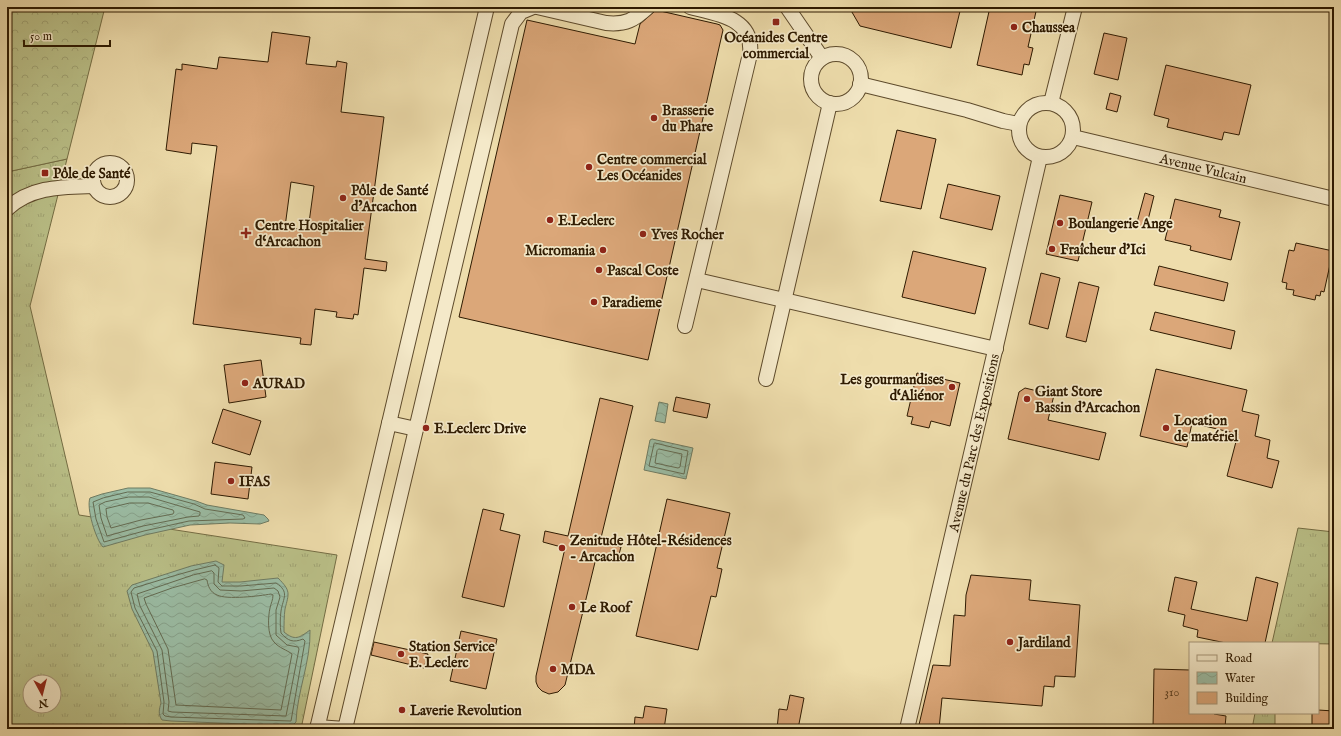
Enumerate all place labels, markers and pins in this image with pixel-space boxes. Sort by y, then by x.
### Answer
marker: Océanides Centre commercial [771,17,781,27]
place label: Chaussea [1022,19,1076,37]
marker: Chaussea [1009,22,1019,32]
place label: Océanides Centre commercial [724,29,828,63]
place label: Brasserie du Phare [662,102,715,136]
marker: Brasserie du Phare [649,113,659,123]
place label: Centre commercial Les Océanides [597,151,708,185]
marker: Centre commercial Les Océanides [584,162,594,172]
place label: Pôle de Santé [53,165,131,183]
marker: Pôle de Santé [40,168,50,178]
place label: Pôle de Santé d’Arcachon [351,182,429,216]
marker: Pôle de Santé d’Arcachon [338,193,348,203]
place label: E.Leclerc [558,212,615,230]
marker: E.Leclerc [545,215,555,225]
place label: Boulangerie Ange [1068,215,1173,233]
place label: Centre Hospitalier d‘Arcachon [255,217,365,251]
marker: Boulangerie Ange [1055,218,1065,228]
place label: Yves Rocher [651,226,725,244]
marker: Centre Hospitalier d‘Arcachon [240,227,252,239]
marker: Yves Rocher [638,229,648,239]
place label: Fraîcheur d'Ici [1060,241,1146,259]
place label: Micromania [525,242,596,260]
marker: Fraîcheur d'Ici [1047,244,1057,254]
marker: Micromania [598,245,608,255]
place label: Pascal Coste [607,262,679,280]
marker: Pascal Coste [594,265,604,275]
place label: Paradieme [602,294,663,312]
marker: Paradieme [589,297,599,307]
place label: Les gourmandises d‘Aliénor [840,371,945,405]
place label: AURAD [252,375,305,393]
marker: AURAD [240,378,250,388]
marker: Les gourmandises d‘Aliénor [947,382,957,392]
place label: Giant Store Bassin d'Arcachon [1035,383,1141,417]
marker: Giant Store Bassin d'Arcachon [1022,394,1032,404]
place label: Location de matériel [1174,412,1239,446]
place label: E.Leclerc Drive [434,420,527,438]
marker: E.Leclerc Drive [421,423,431,433]
marker: Location de matériel [1161,423,1171,433]
place label: IFAS [239,473,270,491]
marker: IFAS [226,476,236,486]
place label: Zenitude Hôtel-Résidences - Arcachon [570,532,732,566]
marker: Zenitude Hôtel-Résidences - Arcachon [557,543,567,553]
place label: Le Roof [580,599,633,617]
marker: Le Roof [567,602,577,612]
place label: Jardiland [1016,634,1071,652]
marker: Jardiland [1005,637,1015,647]
place label: Station Service E. Leclerc [409,638,495,672]
marker: Station Service E. Leclerc [396,649,406,659]
place label: MDA [561,661,596,679]
marker: MDA [548,664,558,674]
place label: Laverie Revolution [410,702,522,720]
marker: Laverie Revolution [397,705,407,715]

